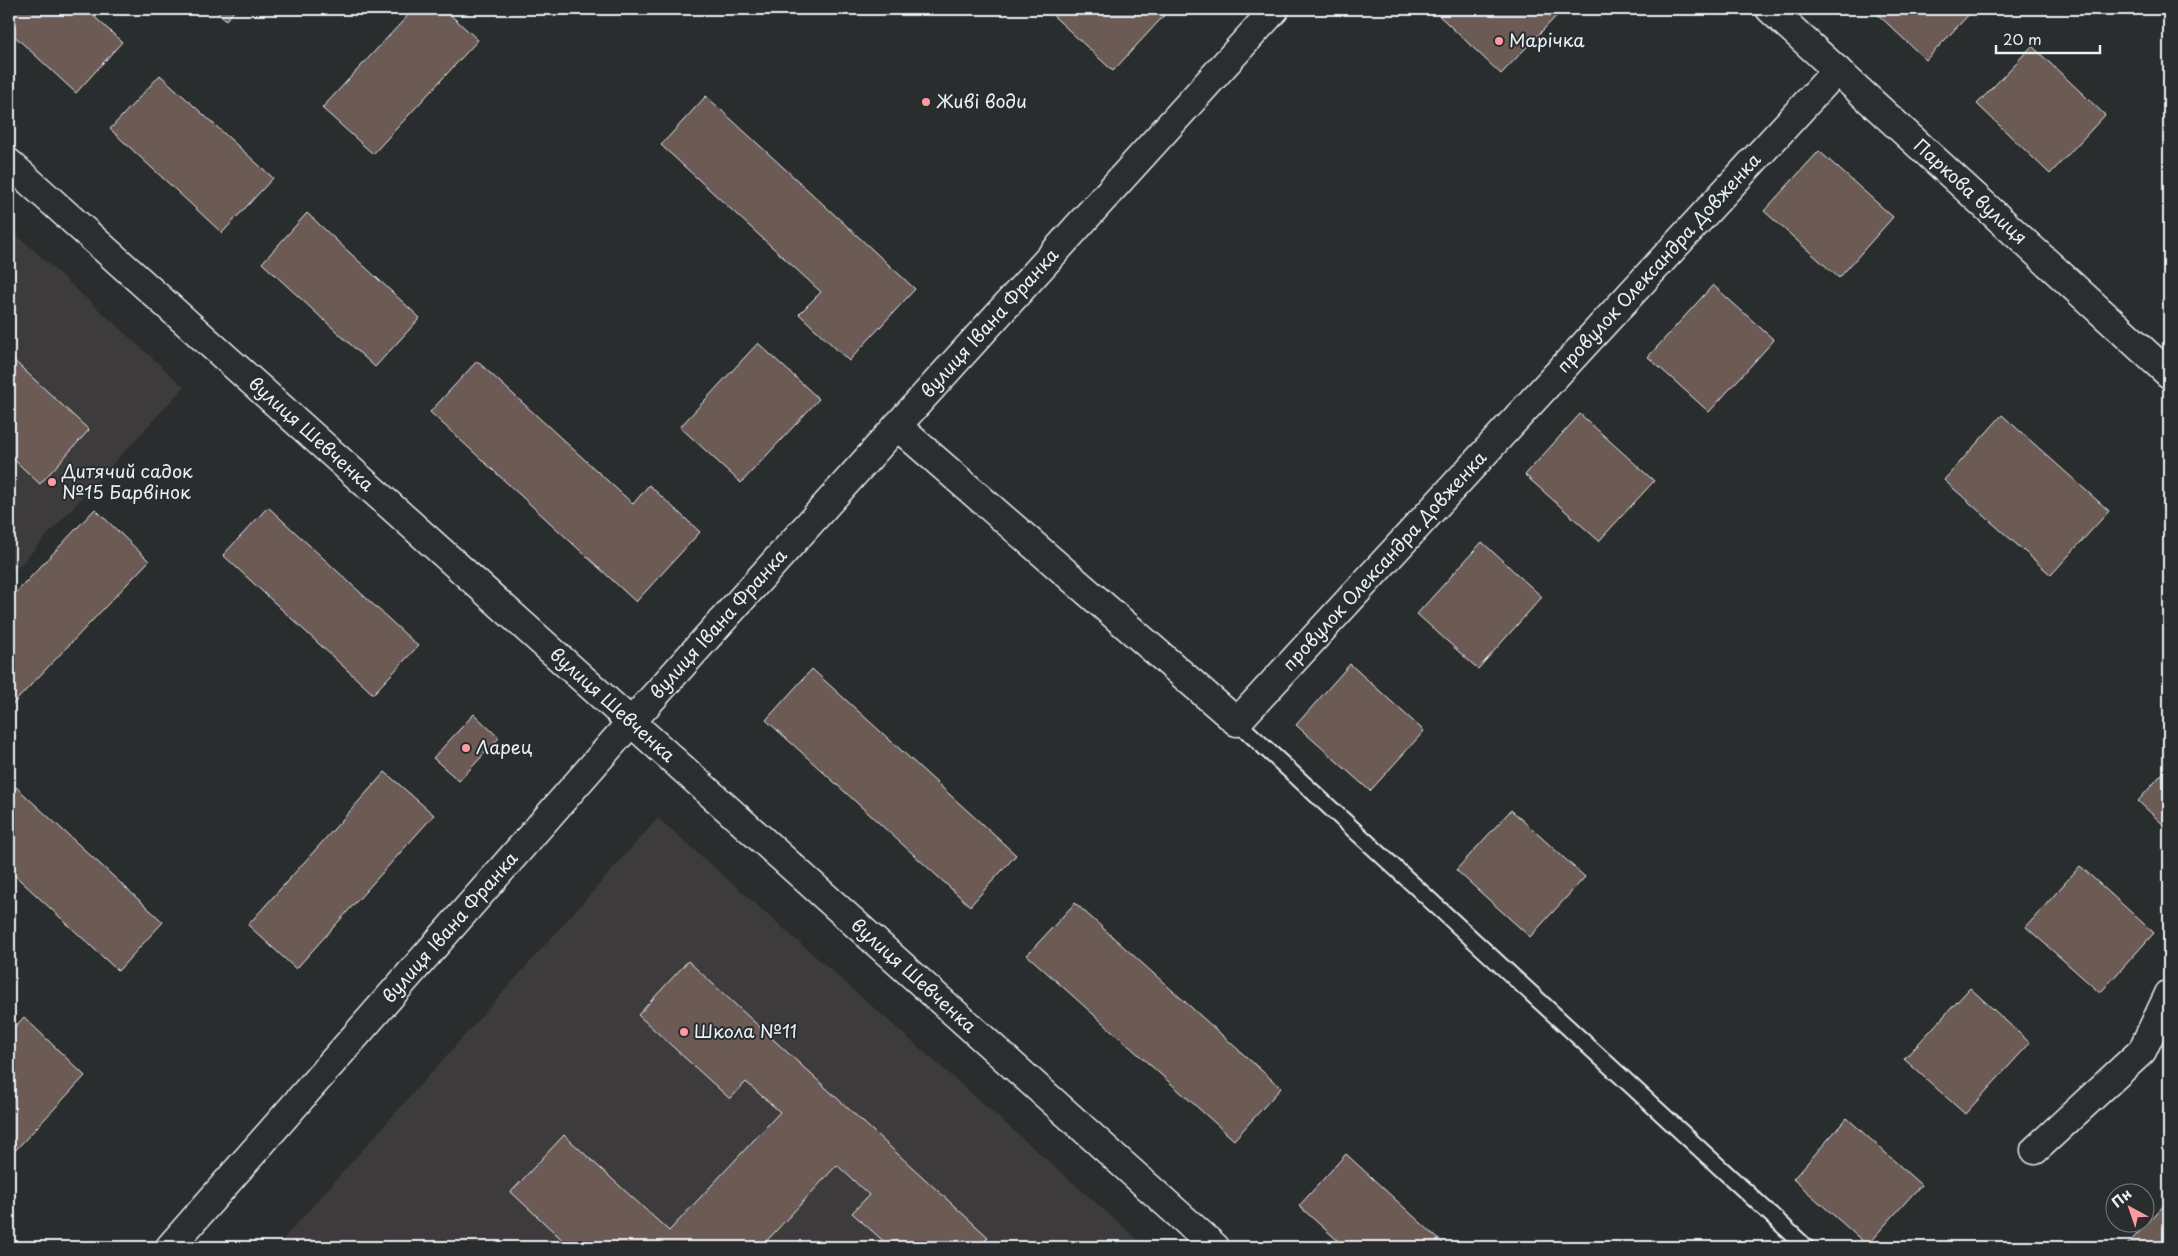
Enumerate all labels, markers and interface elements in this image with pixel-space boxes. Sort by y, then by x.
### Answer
scale bar [1996,22,2099,54]
place label: Марічка [1509,26,1585,53]
text: 20 m [2003,27,2042,50]
marker: Марічка [1493,35,1505,47]
place label: Живі води [936,87,1027,114]
marker: Живі води [920,96,932,108]
street label: Паркова вулиця [1908,132,2034,250]
street label: провулок Олександра Довженка [1550,146,1767,378]
street label: вулиця Івана Франка [914,241,1064,403]
street label: вулиця Шевченка [243,370,381,498]
street label: провулок Олександра Довженка [1275,444,1492,676]
place label: Дитячий садок №15 Барвінок [61,457,193,505]
marker: Дитячий садок №15 Барвінок [46,476,58,488]
street label: вулиця Івана Франка [643,542,793,705]
street label: вулиця Шевченка [544,640,682,768]
place label: Ларец [476,733,533,760]
marker: Ларец [460,742,472,754]
street label: вулиця Івана Франка [375,844,524,1008]
street label: вулиця Шевченка [846,911,984,1039]
place label: Школа №11 [694,1017,797,1044]
marker: Школа №11 [678,1026,690,1038]
text: Пн [2107,1183,2136,1212]
north arrow [2106,1184,2156,1234]

